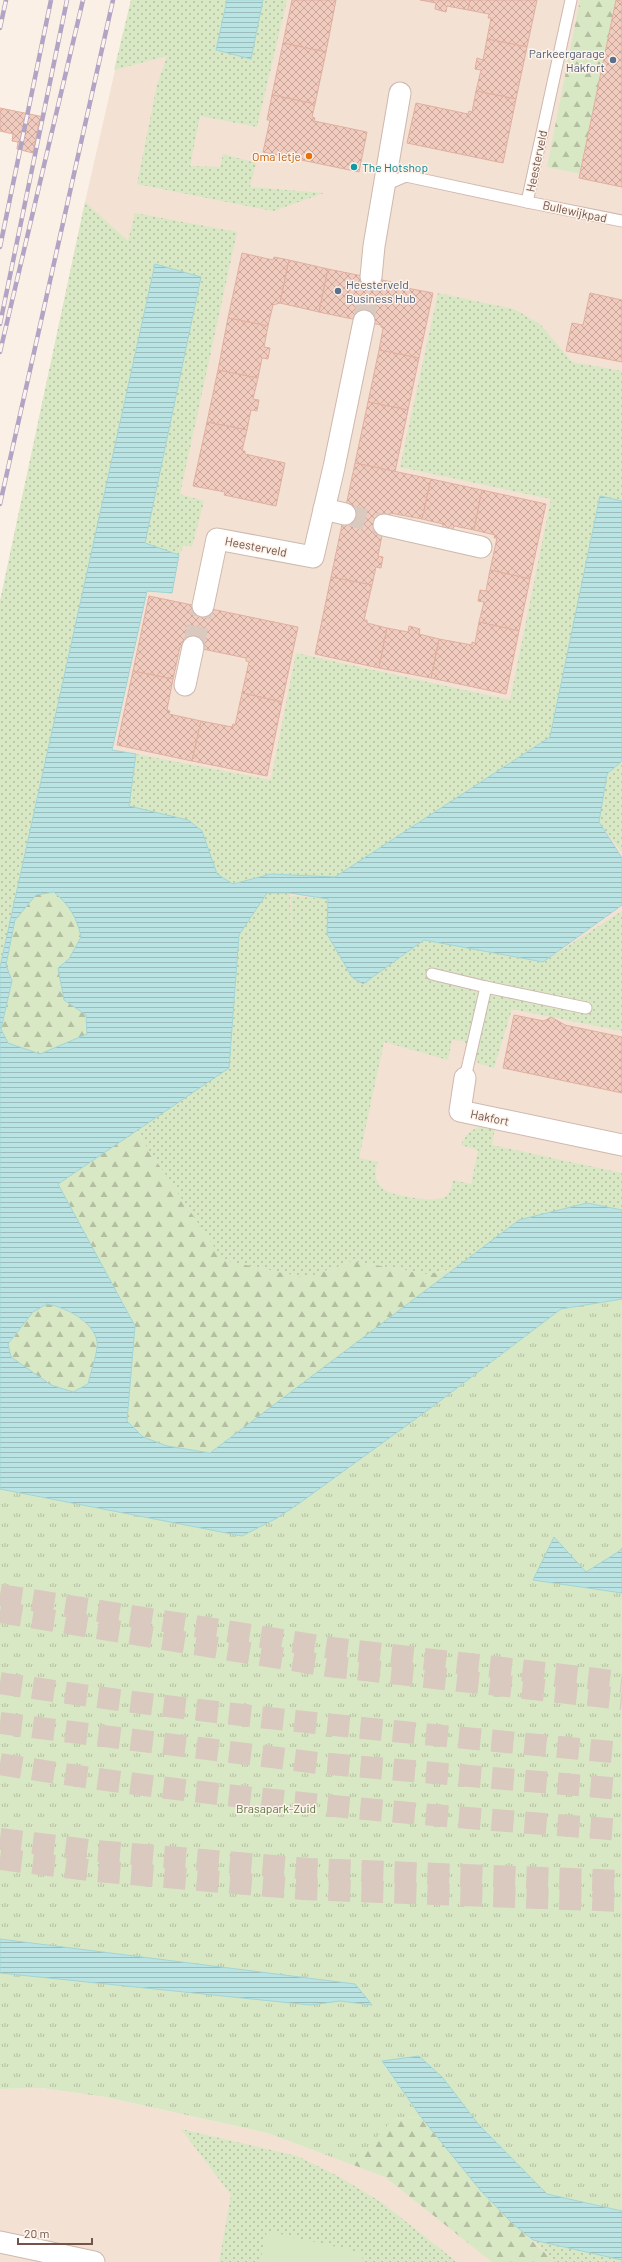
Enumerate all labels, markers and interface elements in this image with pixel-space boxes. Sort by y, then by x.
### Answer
place label: Parkeergarage Hakfort [529,46,605,74]
marker: Parkeergarage Hakfort [608,55,618,65]
street label: Heesterveld [523,129,549,193]
place label: Oma Ietje [252,149,301,163]
marker: Oma Ietje [304,151,314,161]
place label: The Hotshop [362,160,428,174]
marker: The Hotshop [349,162,359,172]
street label: Bullewijkpad [541,197,609,225]
place label: Heesterveld Business Hub [346,277,416,305]
marker: Heesterveld Business Hub [333,286,343,296]
street label: Heesterveld [224,533,288,559]
street label: Hakfort [469,1106,511,1128]
park label: Brasapark-Zuid [236,1801,316,1815]
scale bar [18,2220,92,2246]
text: 20 m [24,2226,50,2240]

